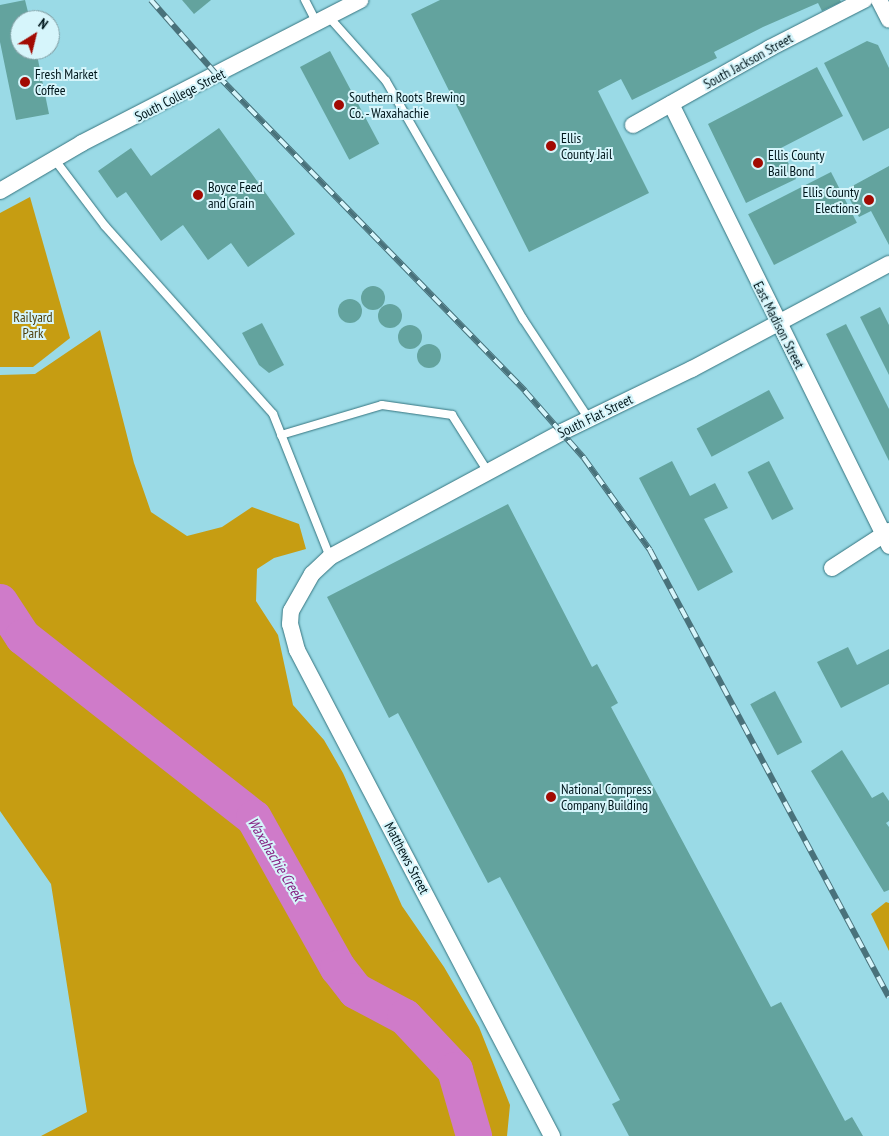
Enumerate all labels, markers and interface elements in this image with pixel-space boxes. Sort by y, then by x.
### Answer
north arrow [10,10,60,60]
text: N [35,14,52,33]
street label: South Jackson Street [700,30,796,92]
street label: South College Street [132,65,228,125]
place label: Fresh Market Coffee [35,66,98,98]
marker: Fresh Market Coffee [19,76,31,88]
place label: Southern Roots Brewing Co. - Waxahachie [349,89,465,121]
marker: Southern Roots Brewing Co. - Waxahachie [333,99,345,111]
place label: Ellis County Jail [561,130,613,162]
marker: Ellis County Jail [545,140,557,152]
place label: Ellis County Bail Bond [768,147,825,180]
marker: Ellis County Bail Bond [752,157,764,169]
place label: Boyce Feed and Grain [208,179,263,212]
place label: Ellis County Elections [802,184,859,216]
marker: Boyce Feed and Grain [192,189,204,201]
marker: Ellis County Elections [863,194,875,206]
street label: East Madison Street [750,279,808,371]
park label: Railyard Park [13,309,53,342]
street label: South Flat Street [555,391,635,441]
place label: National Compress Company Building [561,781,651,814]
marker: National Compress Company Building [545,791,557,803]
water label: Waxahachie Creek [244,814,308,904]
street label: Matthews Street [381,819,433,897]

